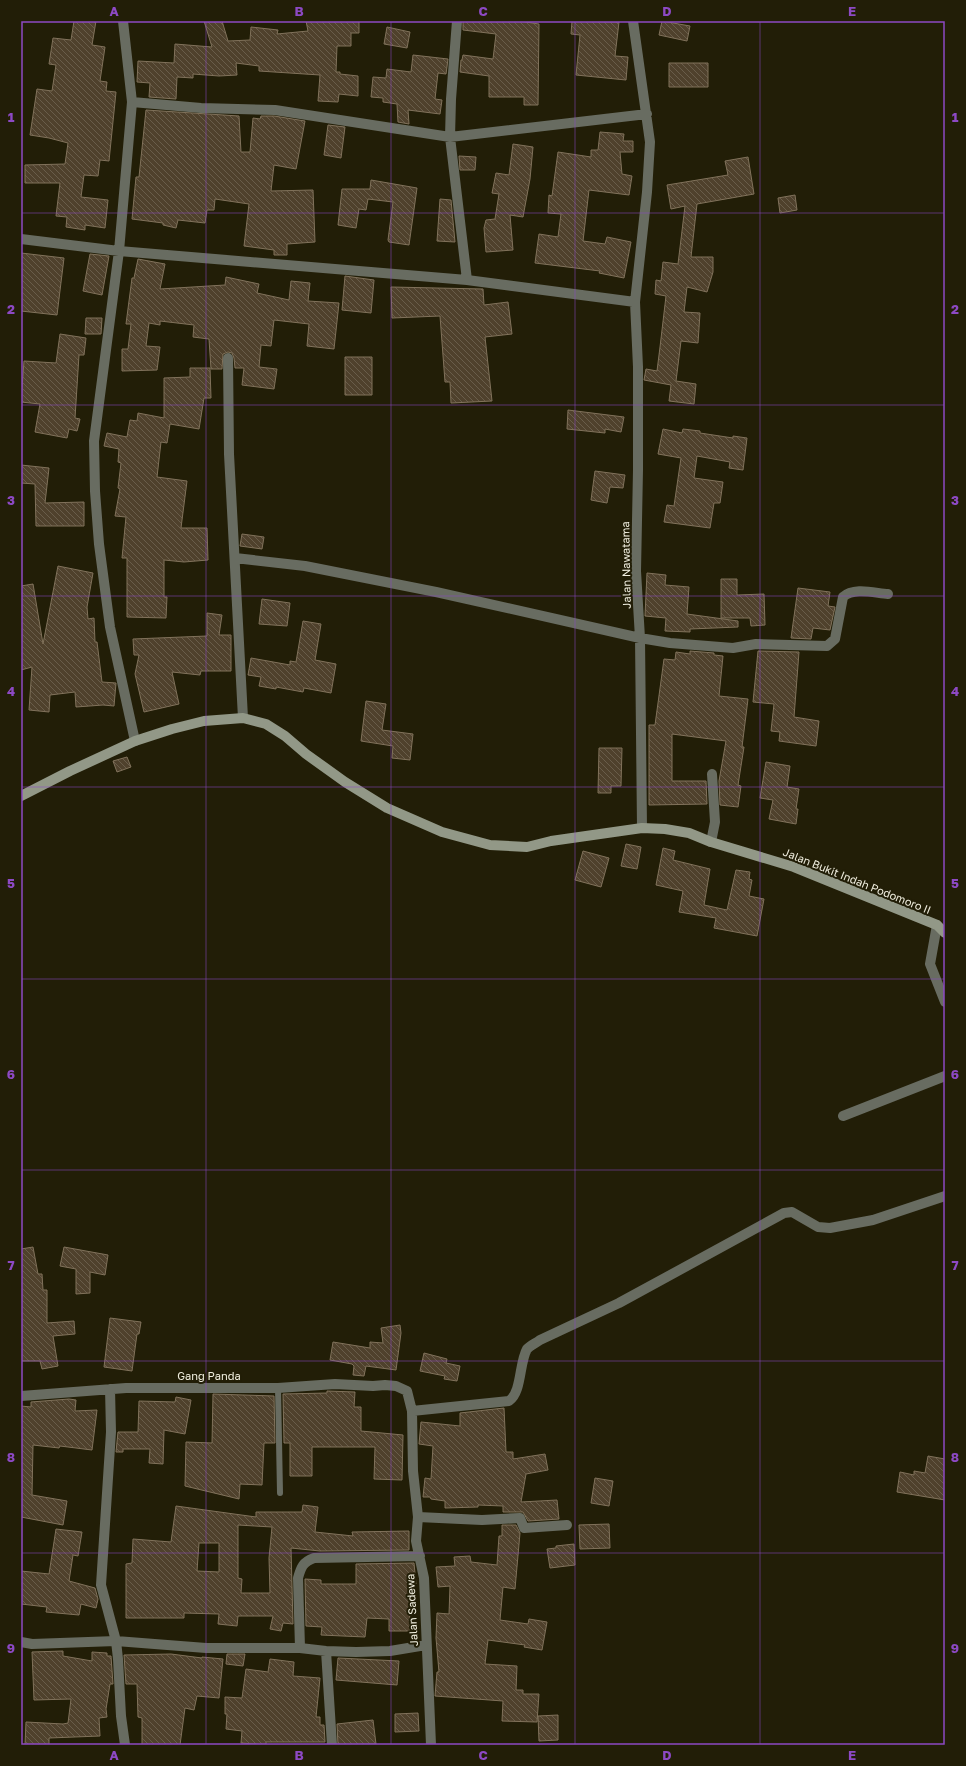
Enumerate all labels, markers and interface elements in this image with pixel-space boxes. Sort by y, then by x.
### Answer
text: A [109,3,119,19]
text: B [294,3,304,19]
text: C [478,3,488,19]
text: D [662,3,672,19]
text: E [848,3,856,19]
text: 1 [8,109,15,125]
text: 1 [952,109,959,125]
text: 2 [7,301,15,317]
text: 2 [951,301,959,317]
text: 3 [7,492,15,508]
text: 3 [951,492,959,508]
street label: Jalan Nawatama [618,521,633,609]
text: 4 [7,683,15,699]
text: 4 [951,683,959,699]
street label: Jalan Bukit Indah Podomoro II [781,845,933,916]
text: 5 [7,875,15,891]
text: 5 [951,875,959,891]
text: 6 [7,1066,15,1082]
text: 6 [951,1066,959,1082]
text: 7 [7,1257,15,1273]
text: 7 [951,1257,959,1273]
street label: Gang Panda [177,1369,241,1382]
text: 8 [7,1449,15,1465]
text: 8 [951,1449,959,1465]
street label: Jalan Sadewa [403,1573,420,1647]
text: 9 [7,1640,15,1656]
text: 9 [951,1640,959,1656]
text: A [109,1747,119,1763]
text: B [294,1747,304,1763]
text: C [478,1747,488,1763]
text: D [662,1747,672,1763]
text: E [848,1747,856,1763]

